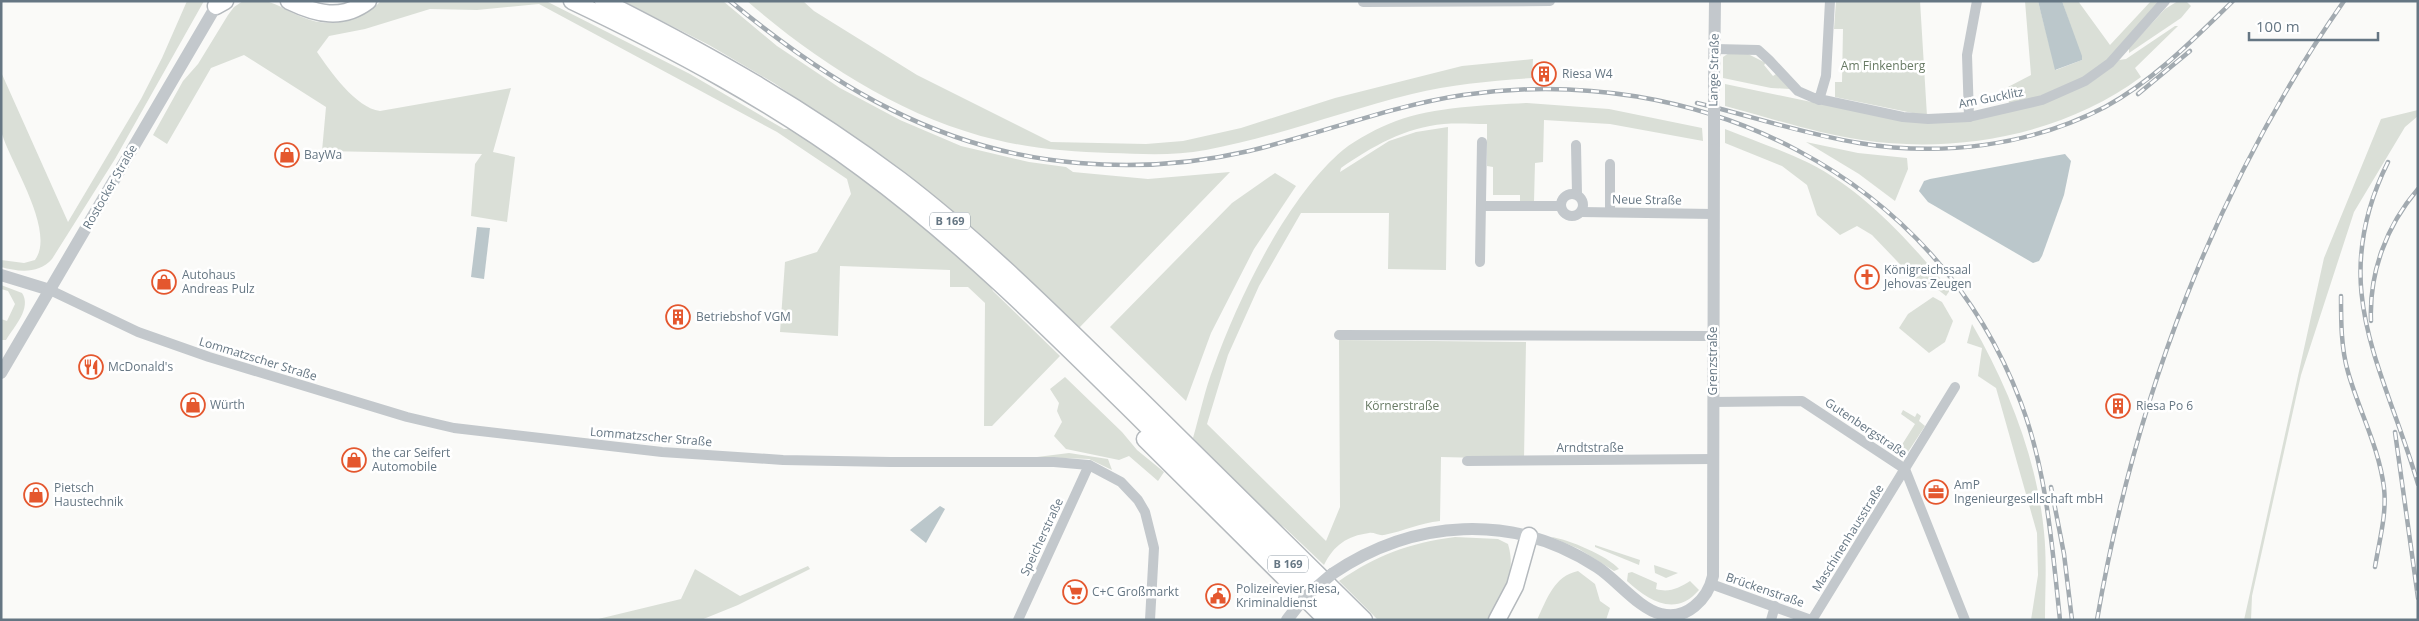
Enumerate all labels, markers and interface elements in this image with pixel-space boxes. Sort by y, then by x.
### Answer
scale bar [2249,10,2378,42]
text: 100 m [2256,16,2300,36]
street label: Lange Straße [1704,33,1723,107]
park label: Am Finkenberg [1841,57,1926,74]
building icon: Riesa W4 [1531,61,1557,87]
place label: Riesa W4 [1562,65,1613,82]
street label: Am Gucklitz [1957,83,2025,112]
street label: Rostocker Straße [78,141,141,232]
shop icon: BayWa [274,142,300,168]
place label: BayWa [304,146,342,163]
street label: Neue Straße [1612,190,1682,209]
road number: B 169 [930,212,970,230]
place label: Königreichssaal Jehovas Zeugen [1883,261,1972,292]
church icon: Königreichssaal Jehovas Zeugen [1854,264,1880,290]
place label: Autohaus Andreas Pulz [182,266,255,297]
shop icon: Autohaus Andreas Pulz [151,269,177,295]
building icon: Betriebshof VGM [665,304,691,330]
place label: Betriebshof VGM [696,308,791,325]
street label: Grenzstraße [1704,326,1721,396]
street label: Lommatzscher Straße [197,332,319,385]
restaurant icon: McDonald's [78,354,104,380]
place label: McDonald's [108,358,173,375]
shop icon: Würth [180,392,206,418]
building icon: Riesa Po 6 [2105,393,2131,419]
street label: Gutenbergstraße [1822,394,1911,462]
place label: Würth [210,396,245,413]
park label: Körnerstraße [1365,397,1439,414]
place label: Riesa Po 6 [2136,397,2193,414]
street label: Lommatzscher Straße [589,423,713,450]
street label: Arndtstraße [1556,439,1624,456]
place label: the car Seifert Automobile [372,444,450,475]
shop icon: the car Seifert Automobile [341,447,367,473]
place label: AmP Ingenieurgesellschaft mbH [1954,476,2103,507]
place label: Pietsch Haustechnik [54,479,124,510]
office icon: AmP Ingenieurgesellschaft mbH [1923,479,1949,505]
street label: Maschinenhausstraße [1808,481,1888,595]
shop icon: Pietsch Haustechnik [23,482,49,508]
street label: Speicherstraße [1016,495,1067,579]
road number: B 169 [1268,556,1308,572]
street label: Brückenstraße [1724,568,1807,611]
supermarket icon: C+C Großmarkt [1062,579,1088,605]
place label: Polizeirevier Riesa, Kriminaldienst [1236,580,1340,611]
place label: C+C Großmarkt [1092,583,1179,600]
public building icon: Polizeirevier Riesa, Kriminaldienst [1205,583,1231,609]

